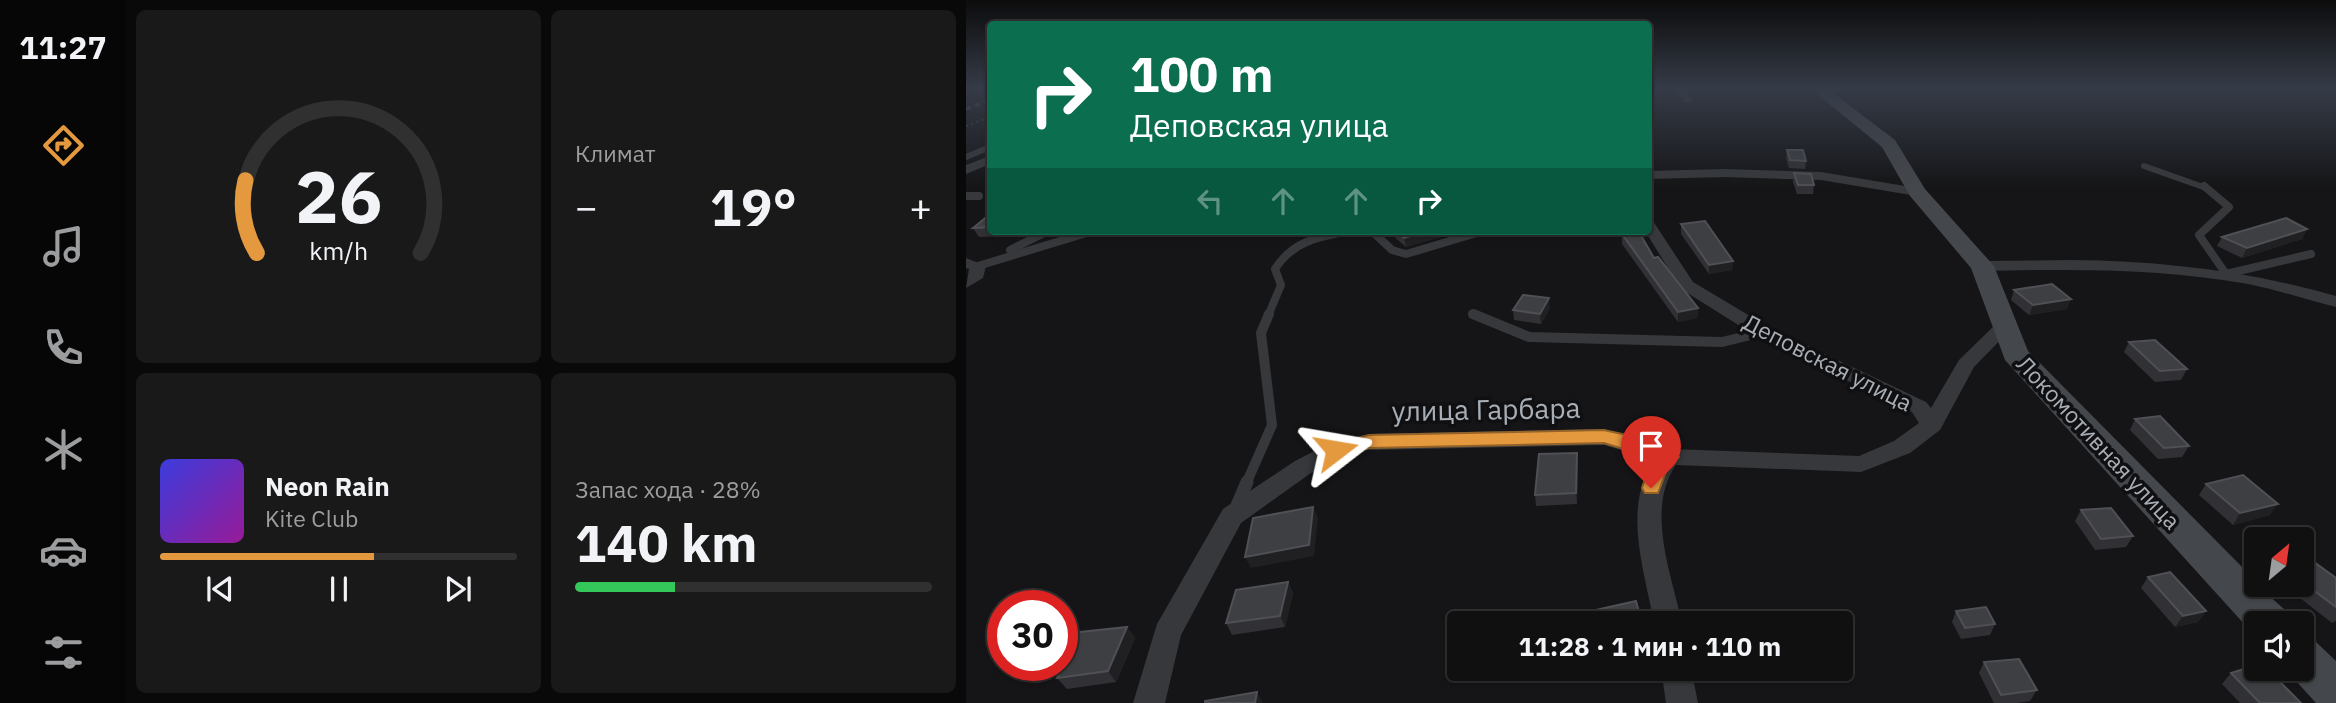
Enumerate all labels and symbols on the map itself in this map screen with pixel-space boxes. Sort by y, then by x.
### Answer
street label: Деповская улица [1738,306,1918,418]
street label: Локомотивная улица [2011,349,2187,535]
street label: улица Гарбара [1391,389,1581,429]
position arrow [1299,413,1373,487]
pin [1621,416,1681,488]
north arrow [2244,527,2314,597]
speed limit sign: 30 [987,590,1078,681]

